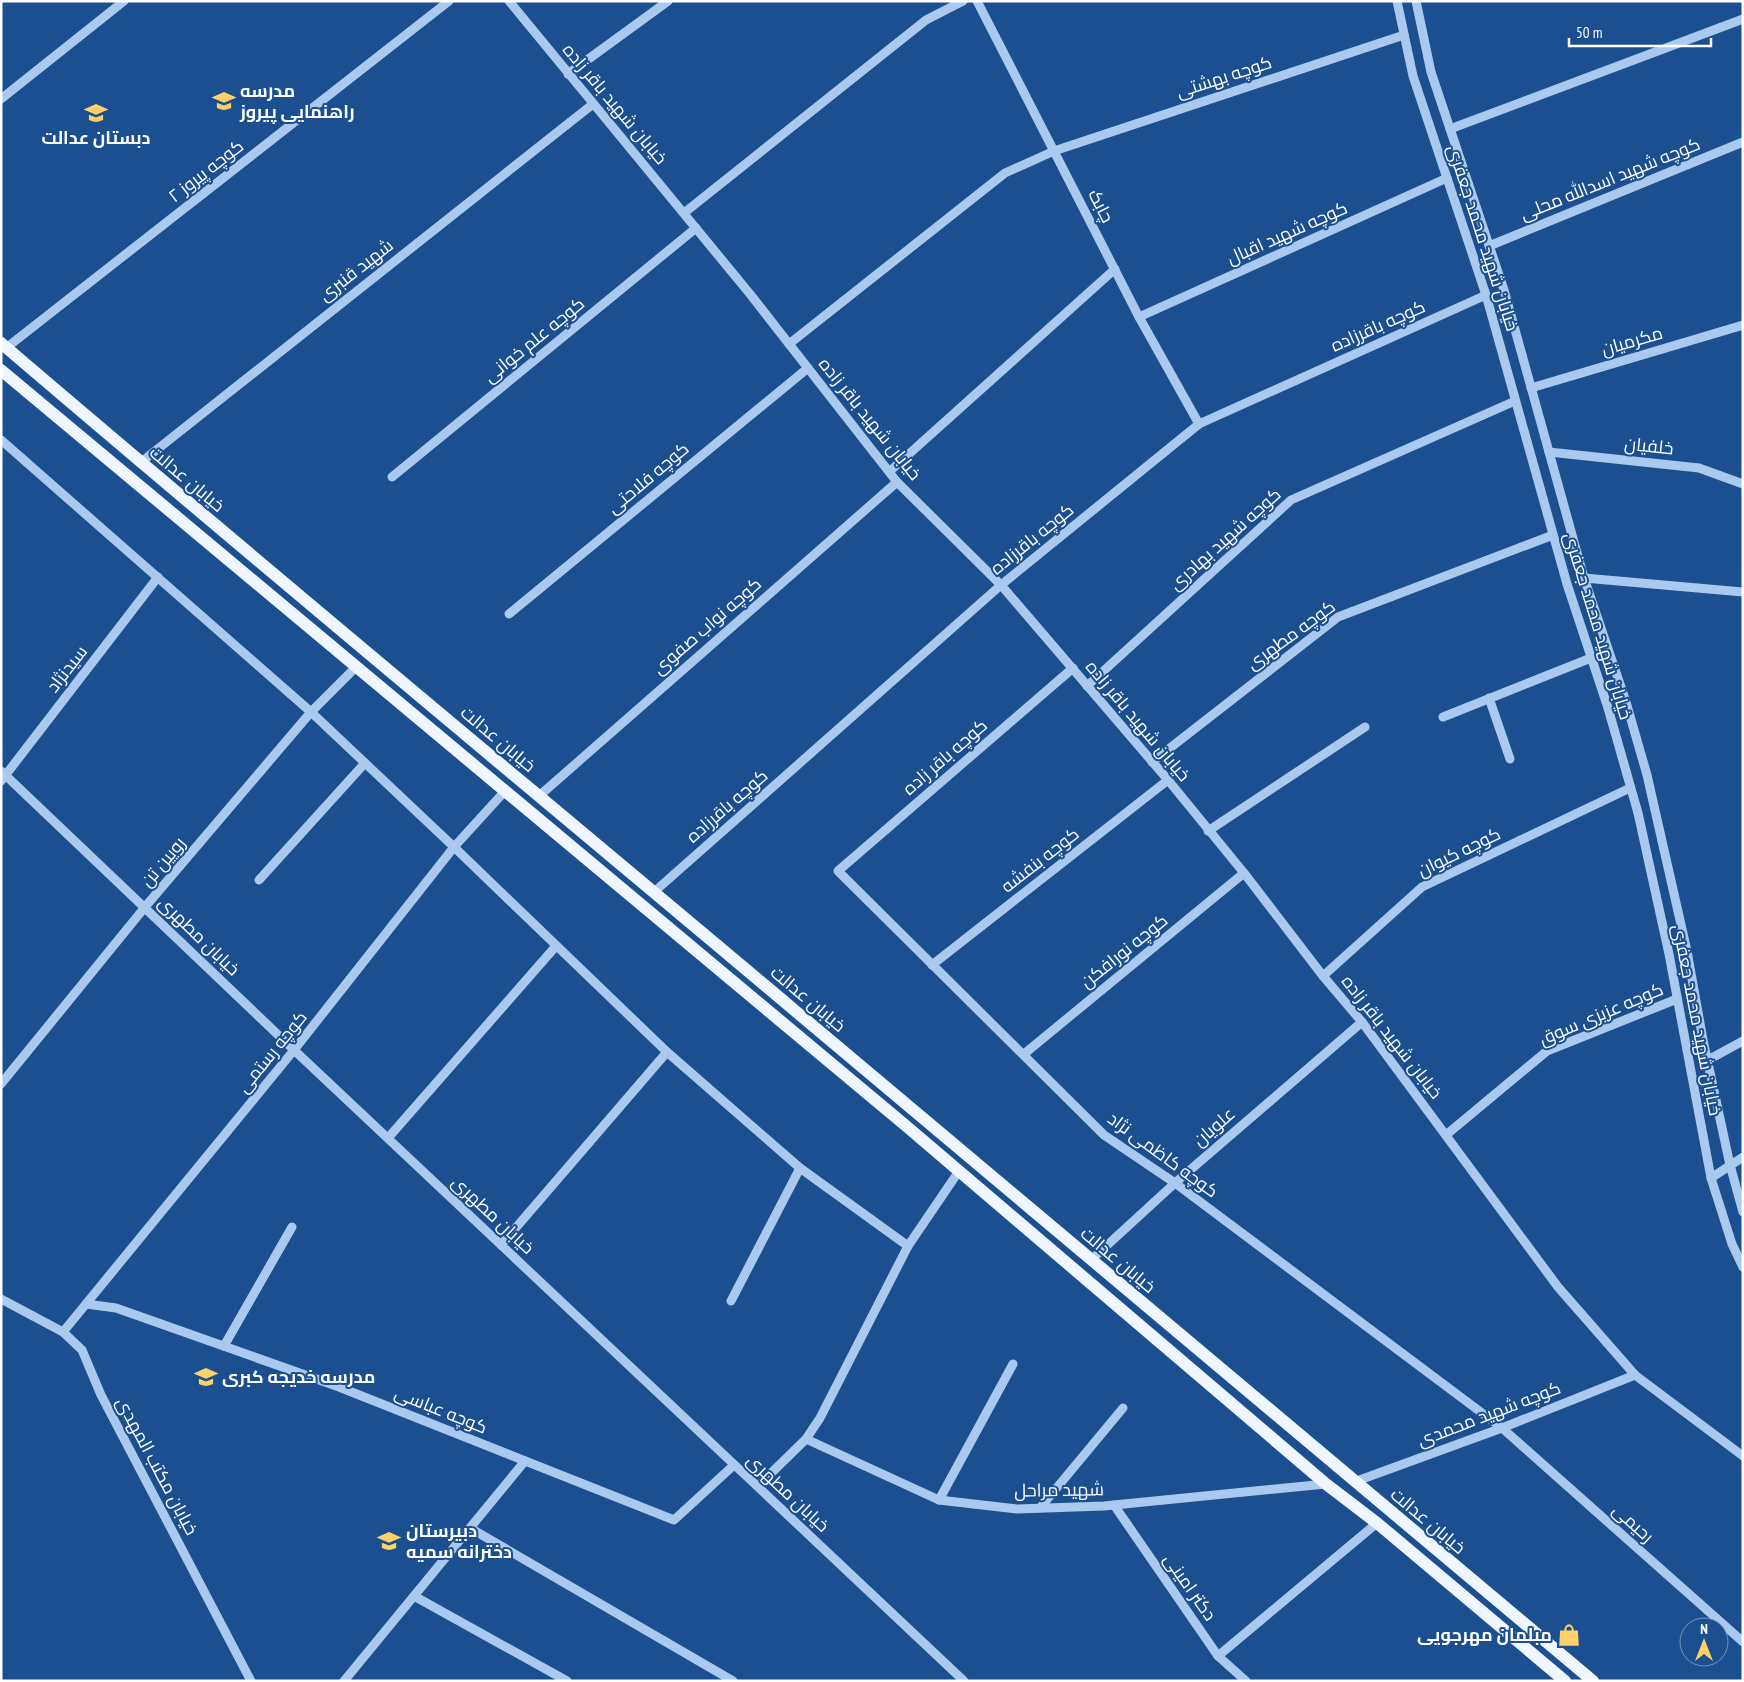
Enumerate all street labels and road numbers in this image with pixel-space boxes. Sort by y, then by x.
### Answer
street label: خیابان شهید باقر زاده [558,38,673,169]
street label: کوچه بهشتی [1173,50,1275,104]
street label: کوچه شهید اسدالله محلی [1516,132,1704,226]
street label: کوچه پیروز ۲ [163,134,249,208]
street label: خیابان شهید محمد جعفری [1442,142,1524,334]
street label: چابک [1082,185,1120,227]
street label: کوچه شهید اقبال [1223,196,1351,270]
street label: شهید قنبری [314,233,398,306]
street label: کوچه علم خوانی [478,292,590,388]
street label: کوچه باقرزاده [1327,294,1429,358]
street label: مکرمیان [1598,321,1665,360]
street label: خیابان شهید باقر زاده [814,353,927,485]
street label: خلفیان [1623,431,1675,460]
street label: کوچه فلاحتی [602,437,694,519]
street label: خیابان عدالت [145,440,230,517]
street label: کوچه شهید بهادری [1164,482,1286,596]
street label: کوچه باقرزاده [985,498,1079,580]
street label: خیابان شهید محمد جعفری [1559,529,1638,722]
street label: کوچه نواب صفوی [648,572,766,680]
street label: کوچه مطهری [1242,595,1340,675]
street label: سیدنژاد [41,641,92,697]
street label: خیابان شهید باقر زاده [1081,655,1196,786]
street label: خیابان عدالت [456,700,541,777]
street label: کوچه باقر زاده [898,714,992,800]
street label: کوچه باقرزاده [681,764,773,848]
street label: کوچه بنفشه [996,822,1084,898]
street label: کوچه کیوان [1413,822,1505,882]
street label: رویین تن [135,832,190,891]
street label: خیابان مطهری [154,891,245,980]
street label: کوچه نورافکن [1075,908,1173,994]
street label: خیابان شهید محمد جعفری [1668,922,1727,1118]
street label: خیابان عدالت [766,960,851,1037]
street label: خیابان شهید باقر زاده [1337,970,1448,1103]
street label: کوچه عزیزی سوق [1535,977,1667,1051]
street label: کوچه رستمی [232,1006,312,1098]
street label: علویان [1188,1102,1240,1151]
street label: کوچه کاظمی نژاد [1103,1107,1223,1203]
street label: خیابان مطهری [447,1170,540,1259]
street label: خیابان عدالت [1076,1221,1161,1298]
street label: کوچه شهید محمدی [1414,1376,1564,1452]
street label: کوچه عباسی [391,1381,491,1439]
street label: خیابان مکتب المهدی [111,1393,204,1539]
street label: خیابان مطهری [742,1448,835,1537]
street label: شهید مراحل [1014,1477,1104,1502]
street label: خیابان عدالت [1386,1482,1471,1559]
street label: رحیمی [1608,1498,1659,1547]
street label: دکتر امینی [1159,1548,1222,1625]

